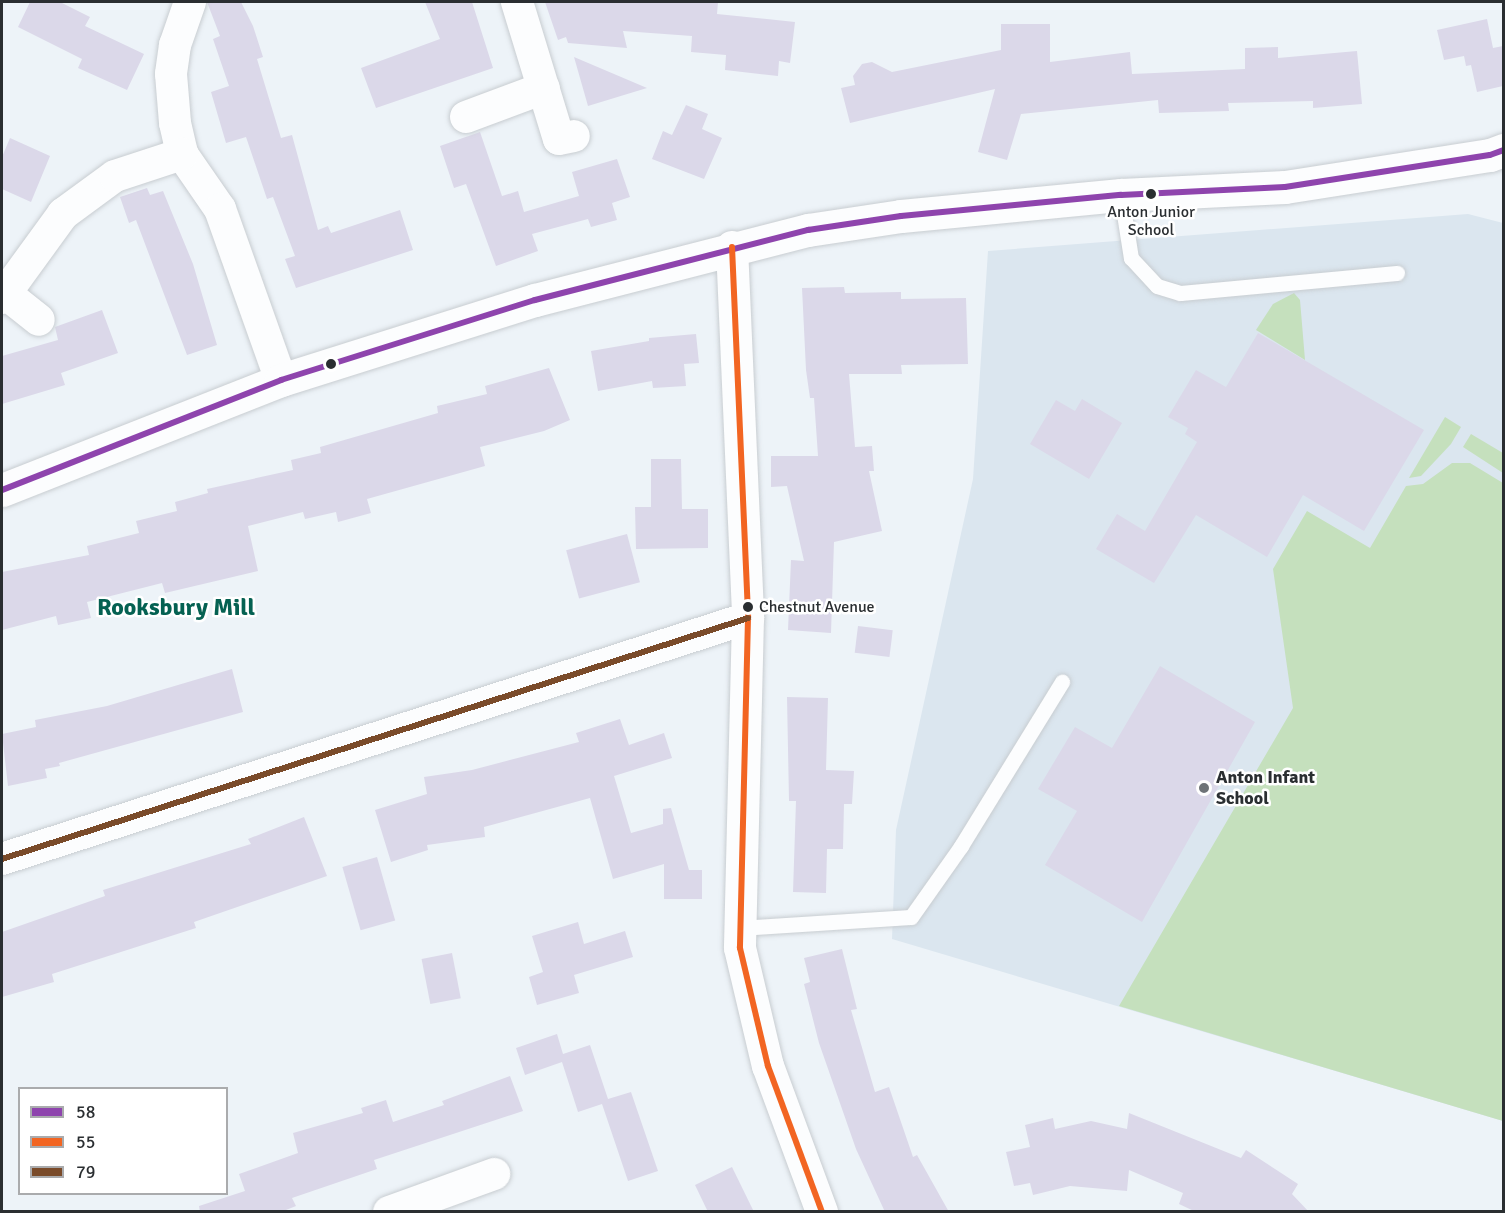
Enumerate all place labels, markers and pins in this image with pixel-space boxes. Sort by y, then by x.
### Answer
marker: Anton Junior School [1145,188,1157,200]
place label: Anton Junior School [1107,202,1195,240]
unlabelled marker [325,358,337,370]
place label: Chestnut Avenue [759,597,875,617]
marker: Chestnut Avenue [742,601,754,613]
place label: Anton Infant School [1216,767,1315,810]
marker: Anton Infant School [1197,781,1211,795]

